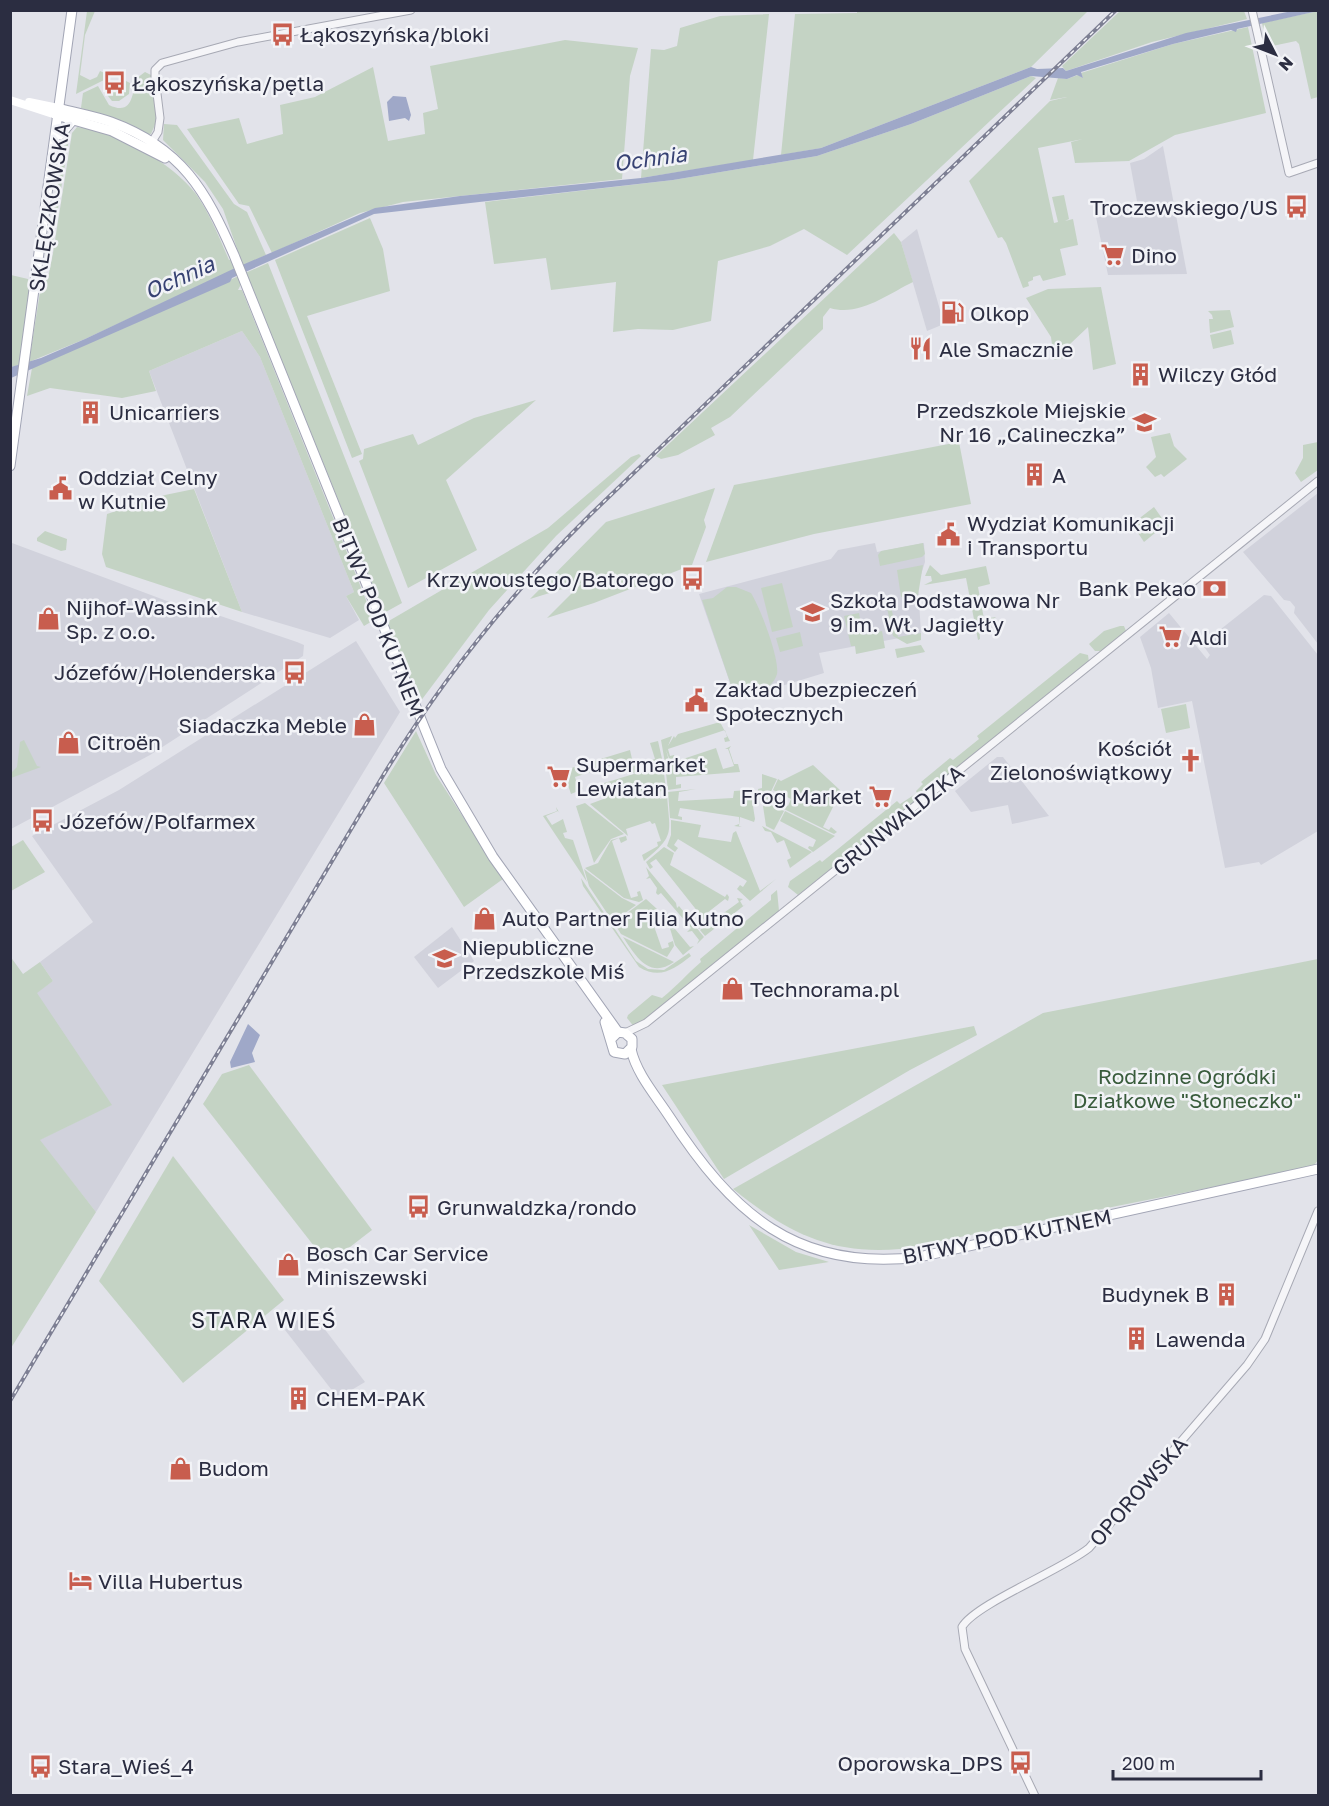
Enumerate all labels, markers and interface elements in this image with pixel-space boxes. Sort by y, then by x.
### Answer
bus stop icon: Łąkoszyńska/bloki [269,21,295,47]
place label: Łąkoszyńska/bloki [300,21,489,47]
north arrow [1245,24,1305,84]
text: N [1275,53,1298,75]
bus stop icon: Łąkoszyńska/pętla [101,70,127,96]
place label: Łąkoszyńska/pętla [132,70,324,96]
street label: SKLĘCZKOWSKA [23,120,75,294]
water label: Ochnia [612,139,690,176]
place label: Troczewskiego/US [1090,194,1278,220]
bus stop icon: Troczewskiego/US [1283,194,1309,220]
supermarket icon: Dino [1100,242,1126,268]
place label: Dino [1131,242,1177,268]
water label: Ochnia [140,249,220,304]
fuel station icon: Olkop [939,300,965,326]
place label: Olkop [970,300,1029,326]
restaurant icon: Ale Smacznie [908,336,934,362]
place label: Ale Smacznie [939,336,1073,362]
building icon: Wilczy Głód [1127,361,1153,387]
place label: Wilczy Głód [1158,361,1277,387]
place label: Przedszkole Miejskie Nr 16 „Calineczka” [916,397,1126,447]
building icon: Unicarriers [78,399,104,425]
place label: Unicarriers [109,399,220,425]
school or university icon: Przedszkole Miejskie Nr 16 „Calineczka” [1131,409,1157,435]
building icon: A [1021,462,1047,488]
place label: A [1052,462,1066,488]
place label: Oddział Celny w Kutnie [78,464,218,514]
public building icon: Oddział Celny w Kutnie [47,476,73,502]
place label: Wydział Komunikacji i Transportu [967,510,1175,560]
street label: BITWY POD KUTNEM [327,514,431,720]
public building icon: Wydział Komunikacji i Transportu [936,522,962,548]
place label: Krzywoustego/Batorego [426,566,674,592]
bus stop icon: Krzywoustego/Batorego [679,566,705,592]
place label: Bank Pekao [1078,575,1196,601]
bank icon: Bank Pekao [1201,575,1227,601]
place label: Szkoła Podstawowa Nr 9 im. Wł. Jagiełły [830,587,1060,637]
place label: Nijhof-Wassink Sp. z o.o. [66,594,218,644]
school or university icon: Szkoła Podstawowa Nr 9 im. Wł. Jagiełły [799,599,825,625]
shop icon: Nijhof-Wassink Sp. z o.o. [35,606,61,632]
supermarket icon: Aldi [1158,624,1184,650]
place label: Aldi [1189,624,1228,650]
place label: Józefów/Holenderska [54,659,276,685]
bus stop icon: Józefów/Holenderska [281,659,307,685]
place label: Zakład Ubezpieczeń Społecznych [715,676,917,726]
public building icon: Zakład Ubezpieczeń Społecznych [684,688,710,714]
place label: Siadaczka Meble [179,712,347,738]
shop icon: Siadaczka Meble [352,712,378,738]
shop icon: Citroën [56,729,82,755]
place label: Citroën [87,729,161,755]
place label: Kościół Zielonoświątkowy [990,735,1172,785]
church icon: Kościół Zielonoświątkowy [1177,747,1203,773]
place label: Supermarket Lewiatan [576,751,706,801]
street label: GRUNWALDZKA [827,759,969,881]
supermarket icon: Supermarket Lewiatan [545,763,571,789]
place label: Frog Market [741,783,862,809]
supermarket icon: Frog Market [867,783,893,809]
bus stop icon: Józefów/Polfarmex [29,808,55,834]
place label: Józefów/Polfarmex [60,808,256,834]
shop icon: Auto Partner Filia Kutno [471,905,497,931]
place label: Auto Partner Filia Kutno [502,905,744,931]
place label: Niepubliczne Przedszkole Miś [462,934,625,984]
school or university icon: Niepubliczne Przedszkole Miś [431,946,457,972]
shop icon: Technorama.pl [719,976,745,1002]
place label: Technorama.pl [750,976,899,1002]
park label: Rodzinne Ogródki Działkowe "Słoneczko" [1073,1063,1301,1113]
bus stop icon: Grunwaldzka/rondo [406,1194,432,1220]
place label: Grunwaldzka/rondo [437,1194,637,1220]
street label: BITWY POD KUTNEM [900,1203,1114,1269]
place label: Bosch Car Service Miniszewski [306,1240,488,1290]
shop icon: Bosch Car Service Miniszewski [275,1252,301,1278]
place label: Budynek B [1101,1281,1209,1307]
building icon: Budynek B [1214,1281,1240,1307]
district label: STARA WIEŚ [191,1306,337,1333]
building icon: Lawenda [1124,1326,1150,1352]
place label: Lawenda [1155,1326,1246,1352]
building icon: CHEM-PAK [285,1385,311,1411]
place label: CHEM-PAK [316,1385,426,1411]
street label: OPOROWSKA [1083,1431,1193,1551]
shop icon: Budom [167,1455,193,1481]
place label: Budom [198,1455,269,1481]
hotel icon: Villa Hubertus [67,1568,93,1594]
place label: Villa Hubertus [98,1568,243,1594]
scale bar [1113,1743,1262,1781]
place label: Oporowska_DPS [838,1750,1003,1776]
bus stop icon: Oporowska_DPS [1008,1750,1034,1776]
text: 200 m [1122,1752,1175,1774]
bus stop icon: Stara_Wieś_4 [27,1753,53,1779]
place label: Stara_Wieś_4 [58,1753,194,1779]

